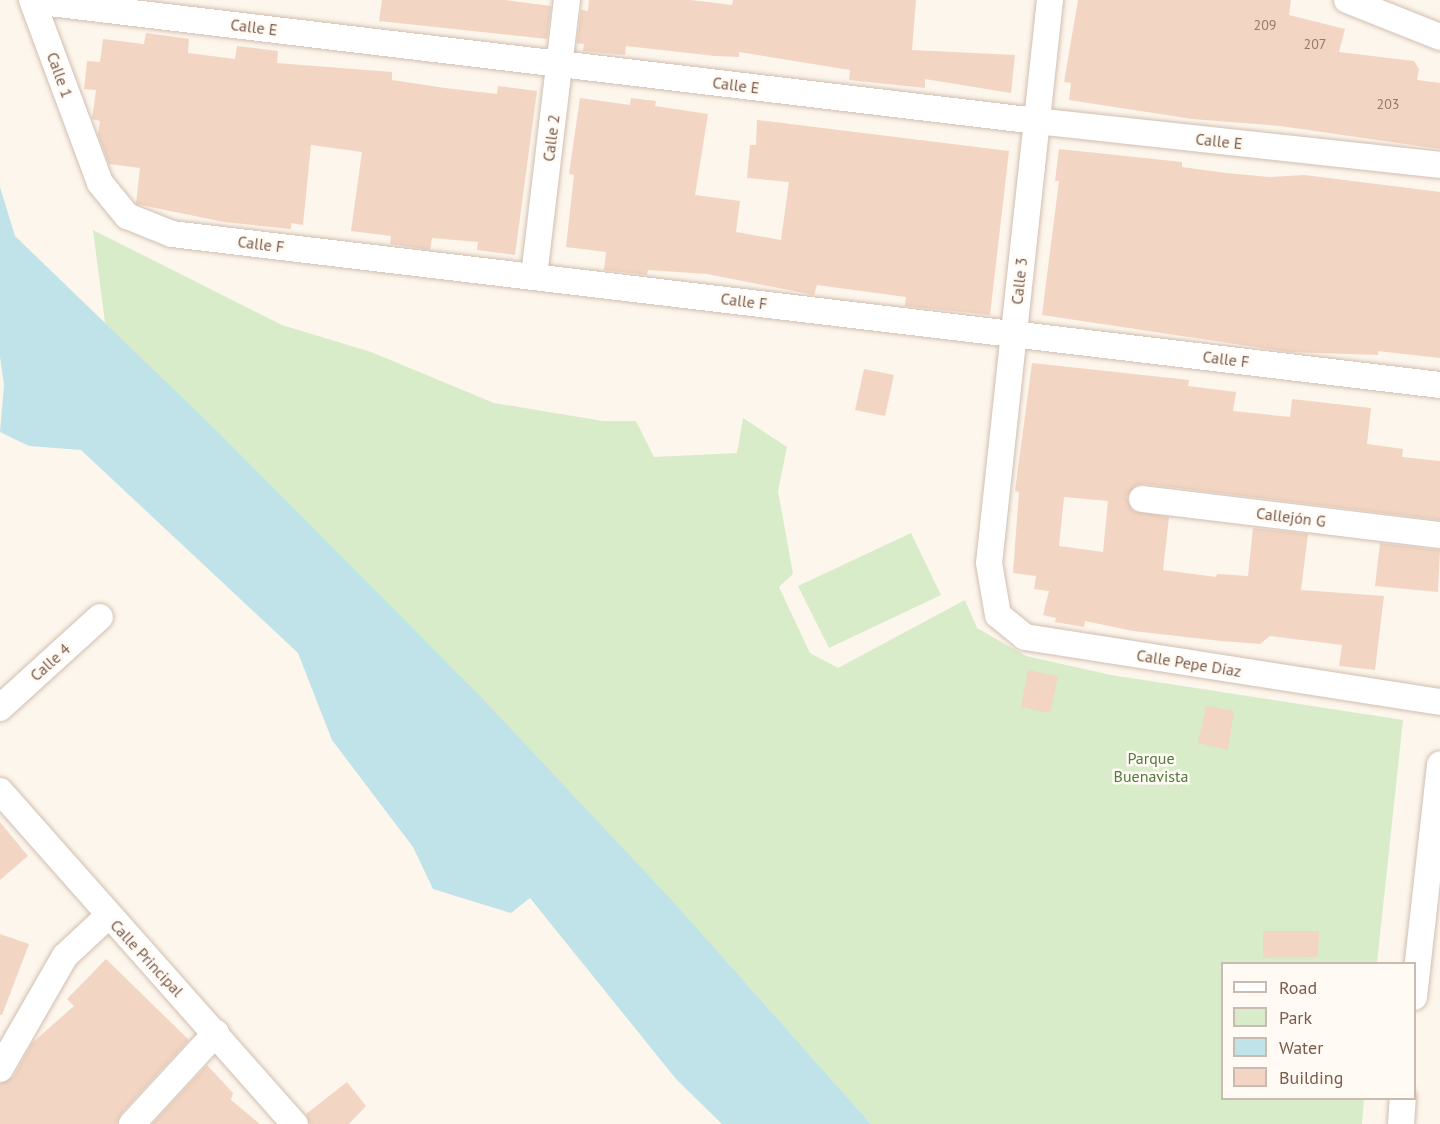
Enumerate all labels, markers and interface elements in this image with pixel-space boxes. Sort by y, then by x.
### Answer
street label: Calle E [229,15,279,39]
house number: 209 [1254,17,1276,33]
house number: 207 [1304,36,1326,52]
street label: Calle 1 [43,50,77,100]
street label: Calle E [711,73,761,97]
house number: 203 [1377,96,1399,112]
street label: Calle 2 [539,113,563,163]
street label: Calle E [1195,129,1243,153]
street label: Calle F [237,232,285,256]
street label: Calle 3 [1007,256,1031,306]
street label: Calle F [720,289,768,313]
street label: Calle F [1202,347,1250,371]
street label: Callejón G [1255,503,1327,531]
street label: Calle 4 [26,639,74,685]
street label: Calle Pepe Díaz [1135,645,1243,681]
park label: Parque Buenavista [1114,748,1188,786]
street label: Calle Principal [107,916,187,1000]
legend [1221,962,1416,1100]
text: Road [1279,976,1317,999]
text: Park [1279,1006,1312,1029]
text: Water [1279,1036,1323,1059]
text: Building [1279,1066,1343,1089]

